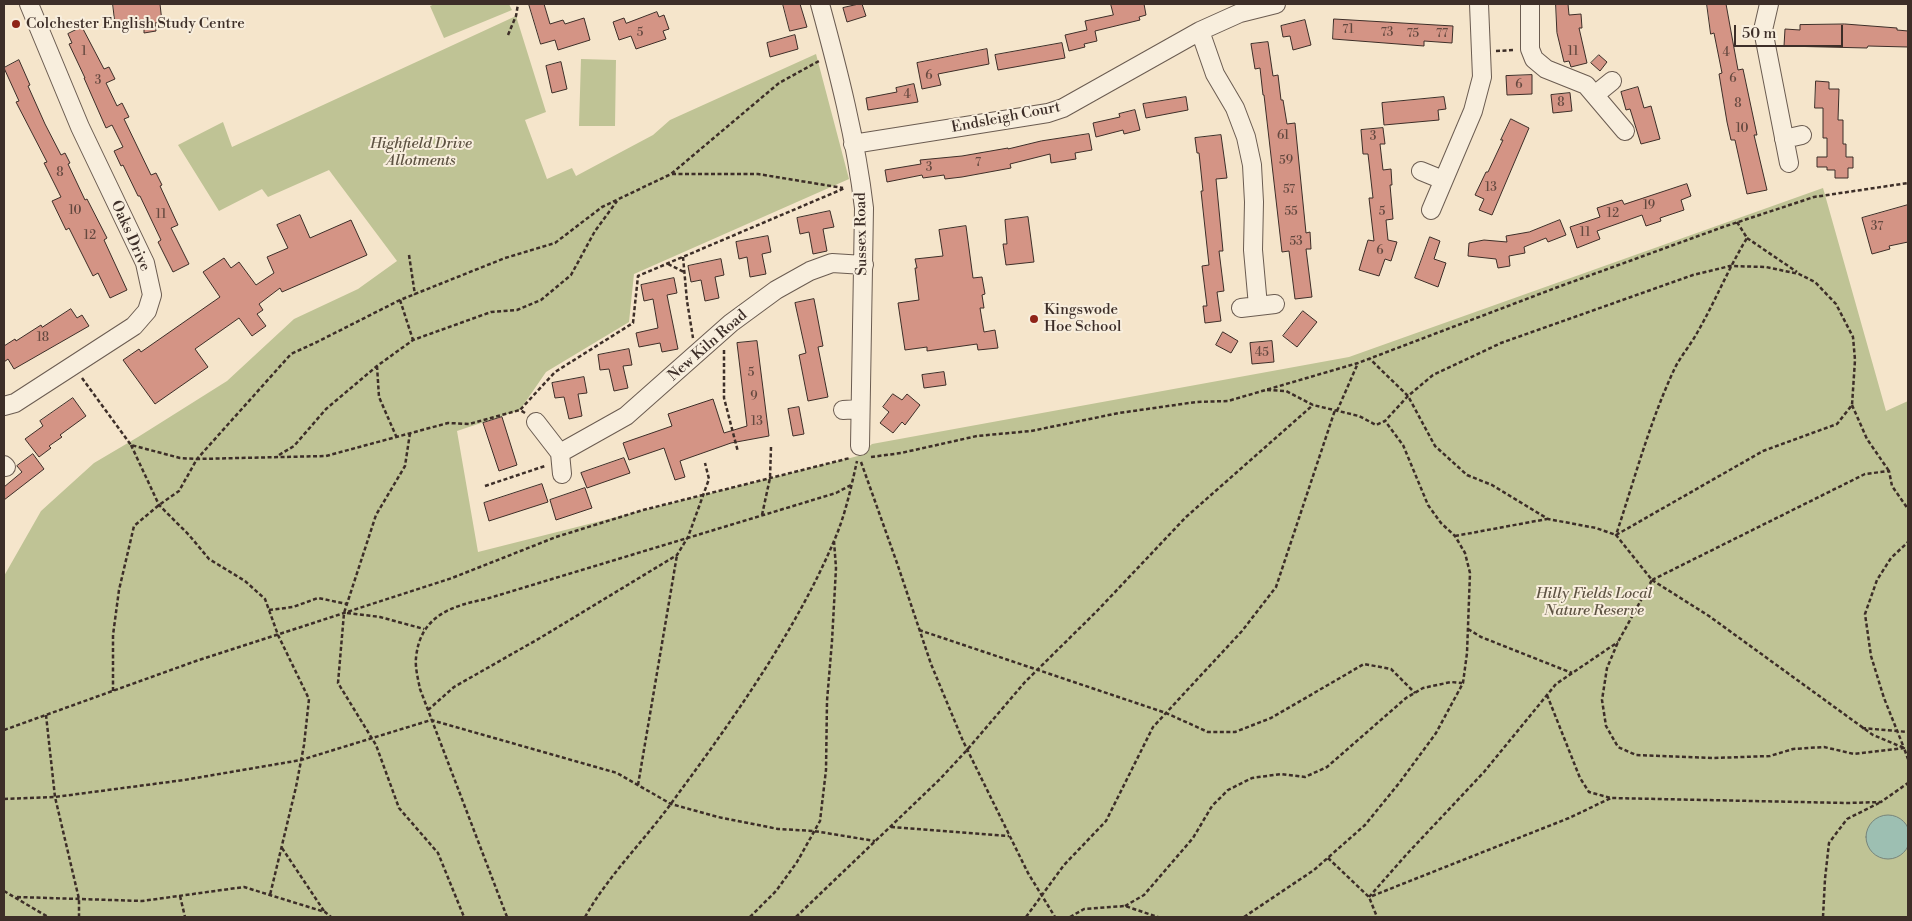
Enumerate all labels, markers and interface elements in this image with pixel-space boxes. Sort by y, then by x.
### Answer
place label: Colchester English Study Centre [26,15,245,33]
scale bar [1737,15,1846,47]
marker: Colchester English Study Centre [10,18,22,30]
house number: 71 [1342,23,1354,37]
text: 50 m [1742,24,1776,43]
house number: 5 [637,26,643,40]
house number: 73 [1381,26,1393,40]
house number: 75 [1407,27,1419,41]
house number: 77 [1436,27,1448,41]
house number: 1 [81,45,87,59]
house number: 11 [1568,45,1578,59]
house number: 4 [1722,46,1730,60]
house number: 6 [925,69,933,83]
house number: 6 [1729,72,1737,86]
house number: 3 [95,74,101,88]
house number: 6 [1515,78,1523,92]
house number: 4 [903,88,911,102]
house number: 8 [1557,96,1565,110]
house number: 8 [1734,97,1742,111]
street label: Endsleigh Court [950,99,1062,137]
house number: 10 [1736,122,1748,136]
house number: 61 [1277,129,1289,143]
house number: 3 [1370,130,1376,144]
park label: Highfield Drive Allotments [370,135,472,170]
house number: 59 [1279,154,1293,168]
house number: 7 [975,156,981,170]
house number: 3 [926,161,932,175]
house number: 8 [56,166,64,180]
house number: 13 [1485,181,1497,195]
house number: 57 [1283,183,1295,197]
street label: Sussex Road [852,192,872,276]
street label: Oaks Drive [106,198,154,274]
house number: 19 [1643,199,1655,213]
house number: 10 [69,204,81,218]
house number: 55 [1284,205,1298,219]
house number: 5 [1379,205,1385,219]
house number: 12 [1607,207,1619,221]
house number: 11 [156,208,166,222]
house number: 37 [1871,220,1883,234]
house number: 11 [1580,226,1590,240]
house number: 12 [84,229,96,243]
house number: 53 [1289,235,1303,249]
house number: 6 [1376,244,1384,258]
place label: Kingswode Hoe School [1044,301,1121,336]
street label: New Kiln Road [665,307,751,385]
marker: Kingswode Hoe School [1028,313,1040,325]
house number: 18 [37,331,49,345]
house number: 45 [1255,346,1269,360]
house number: 5 [748,366,754,380]
house number: 9 [750,390,758,404]
house number: 13 [751,415,763,429]
park label: Hilly Fields Local Nature Reserve [1536,585,1652,620]

